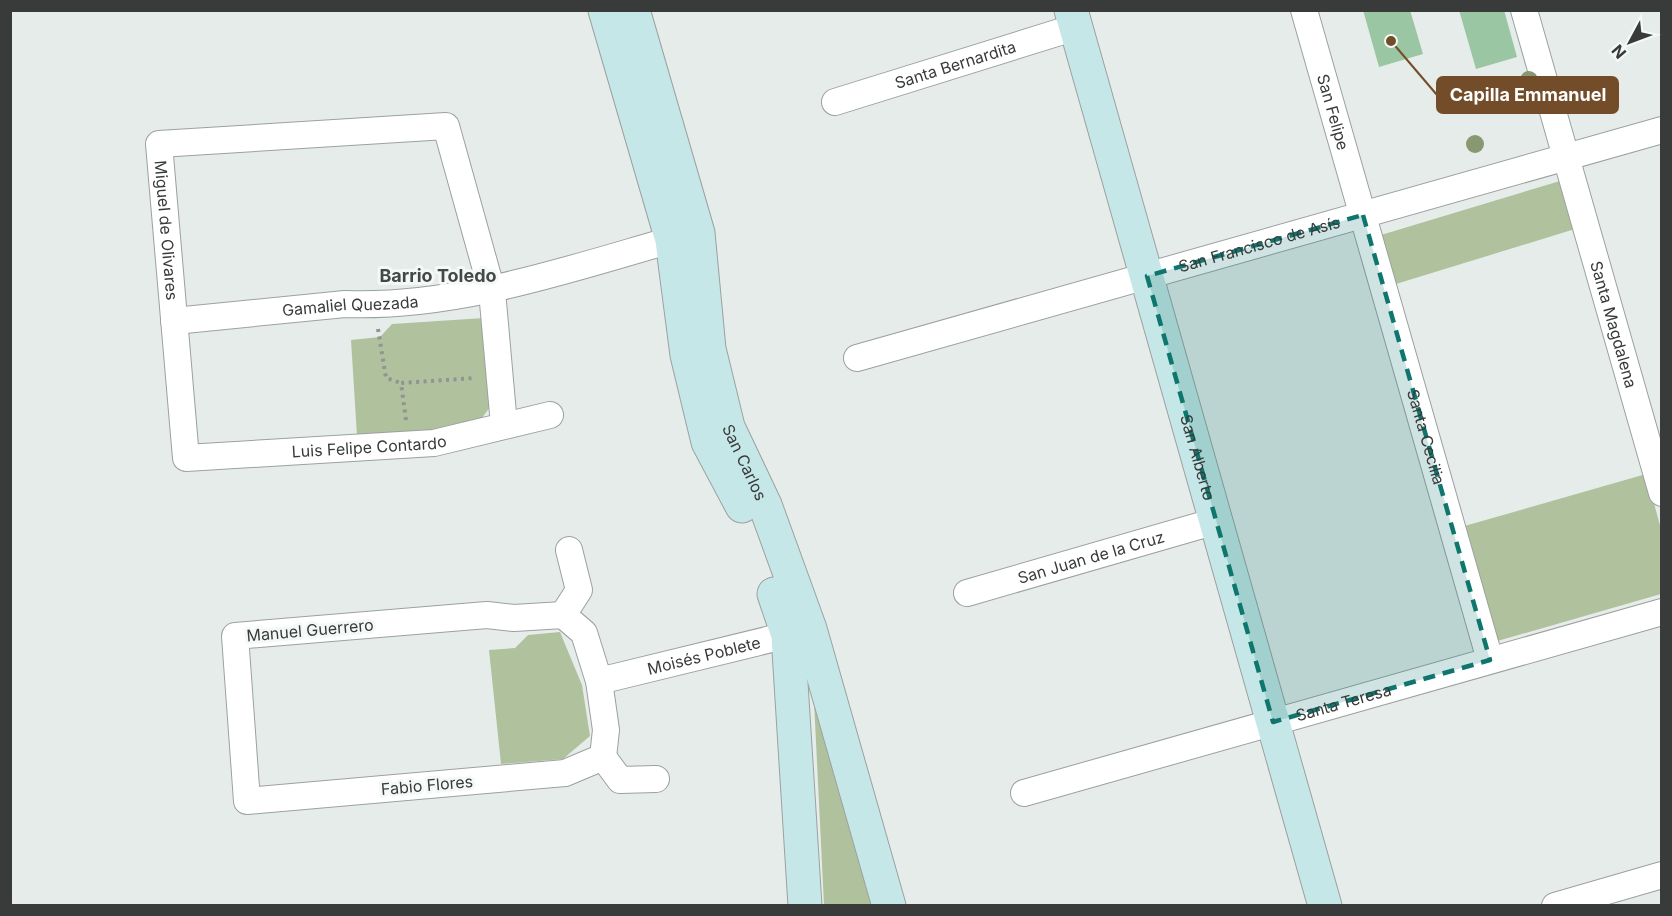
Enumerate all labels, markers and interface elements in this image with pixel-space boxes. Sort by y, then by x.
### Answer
north arrow [1600,12,1660,72]
street label: Santa Bernardita [892,36,1018,93]
text: N [1607,41,1630,63]
street label: San Felipe [1313,72,1354,152]
callout: Capilla Emmanuel [1437,77,1618,113]
text: Capilla Emmanuel [1450,84,1606,105]
street label: Miguel de Olivares [150,160,182,301]
street label: San Francisco de Asís [1176,212,1342,276]
street label: Santa Magdalena [1586,259,1641,390]
district label: Barrio Toledo [379,265,497,286]
street label: Gamaliel Quezada [281,291,419,320]
street label: Santa Cecilia [1403,387,1449,487]
street label: San Alberto [1176,412,1219,503]
street label: San Carlos [718,421,771,504]
street label: Luis Felipe Contardo [291,430,449,462]
street label: San Juan de la Cruz [1015,526,1167,588]
street label: Manuel Guerrero [246,614,374,646]
street label: Moisés Poblete [645,632,763,679]
street label: Santa Teresa [1293,679,1393,725]
street label: Fabio Flores [380,771,474,799]

